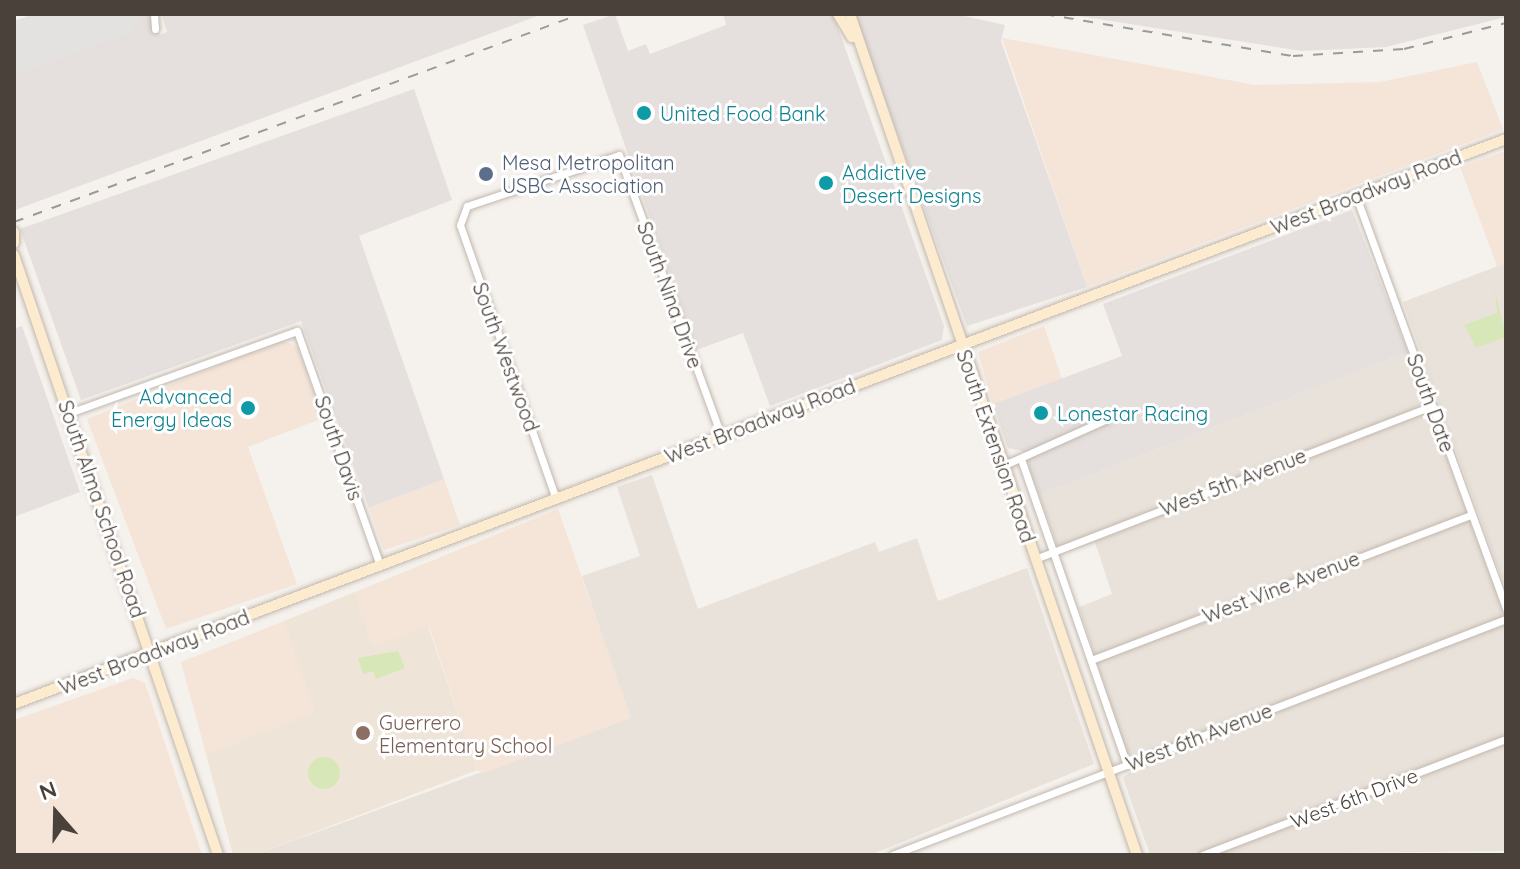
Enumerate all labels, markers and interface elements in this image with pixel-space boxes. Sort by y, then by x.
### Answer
place label: United Food Bank [660,101,826,125]
marker: United Food Bank [635,104,653,122]
street label: West Broadway Road [1267,145,1465,239]
place label: Mesa Metropolitan USBC Association [502,150,674,197]
place label: Addictive Desert Designs [842,160,981,207]
marker: Mesa Metropolitan USBC Association [477,165,495,183]
marker: Addictive Desert Designs [817,174,835,192]
street label: South Nina Drive [632,218,708,372]
street label: South Westwood [468,279,544,435]
street label: South Extension Road [952,346,1040,546]
street label: South Date [1402,351,1460,455]
street label: West Broadway Road [661,374,859,468]
place label: Advanced Energy Ideas [111,384,232,431]
street label: South Davis [310,393,368,503]
street label: South Alma School Road [53,397,151,621]
marker: Advanced Energy Ideas [239,399,257,417]
place label: Lonestar Racing [1057,401,1208,425]
marker: Lonestar Racing [1032,404,1050,422]
street label: West 5th Avenue [1156,443,1310,521]
street label: West Vine Avenue [1199,546,1363,628]
street label: West Broadway Road [55,605,253,699]
street label: West 6th Avenue [1122,698,1276,776]
place label: Guerrero Elementary School [379,710,552,757]
marker: Guerrero Elementary School [354,724,372,742]
street label: West 6th Drive [1287,763,1421,833]
north arrow [16,773,96,853]
text: N [35,775,60,806]

